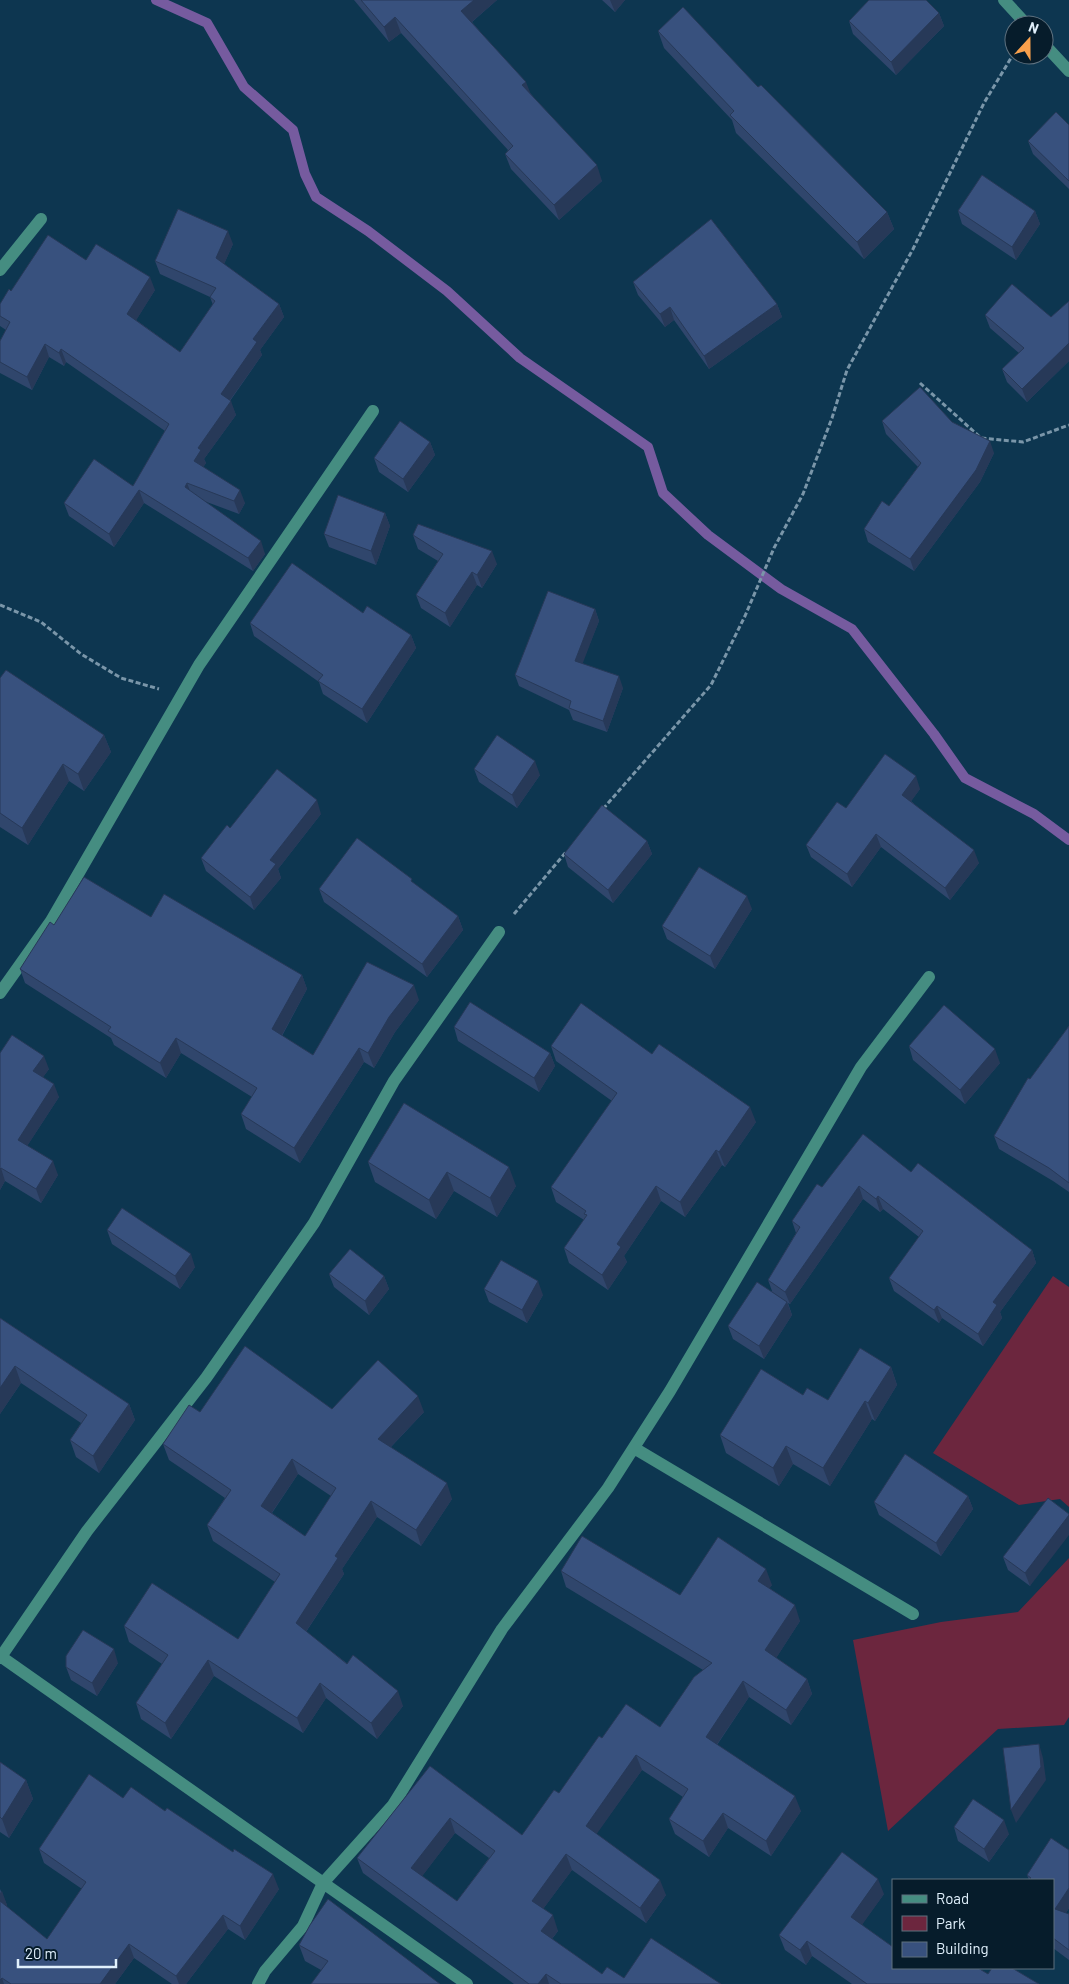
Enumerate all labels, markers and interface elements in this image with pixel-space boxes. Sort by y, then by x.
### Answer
north arrow [1004,15,1054,65]
text: N [1026,18,1041,37]
legend [892,1879,1054,1969]
text: Road [936,1889,969,1907]
text: Park [936,1914,966,1932]
scale bar [18,1936,115,1968]
text: Building [936,1939,989,1957]
text: 20 m [25,1944,57,1962]

